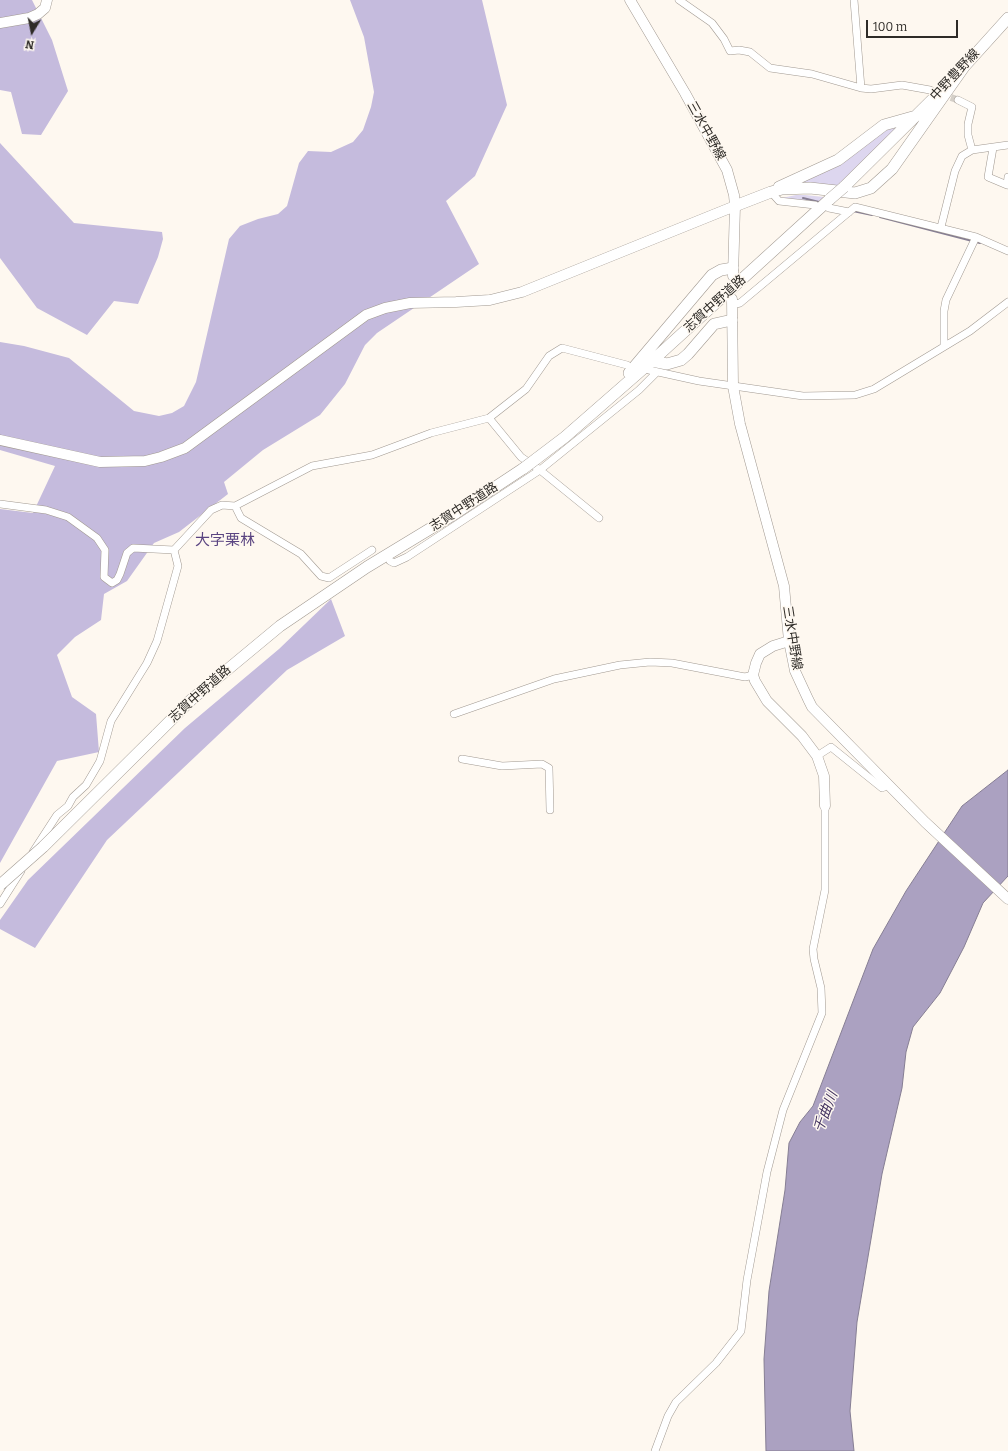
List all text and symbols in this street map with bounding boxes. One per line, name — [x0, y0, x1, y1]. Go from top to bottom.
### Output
north arrow — [12, 12, 52, 52]
scale bar — [868, 12, 960, 38]
text: 100 m — [873, 20, 907, 34]
text: N — [25, 37, 35, 51]
street label: 中野豊野線 — [927, 46, 983, 104]
street label: 三水中野線 — [683, 99, 729, 163]
street label: 志賀中野道路 — [681, 272, 749, 336]
street label: 志賀中野道路 — [427, 479, 501, 535]
district label: 大字栗林 — [195, 532, 255, 550]
street label: 三水中野線 — [779, 605, 805, 671]
street label: 志賀中野道路 — [166, 662, 234, 726]
water label: 千曲川 — [811, 1089, 841, 1135]

